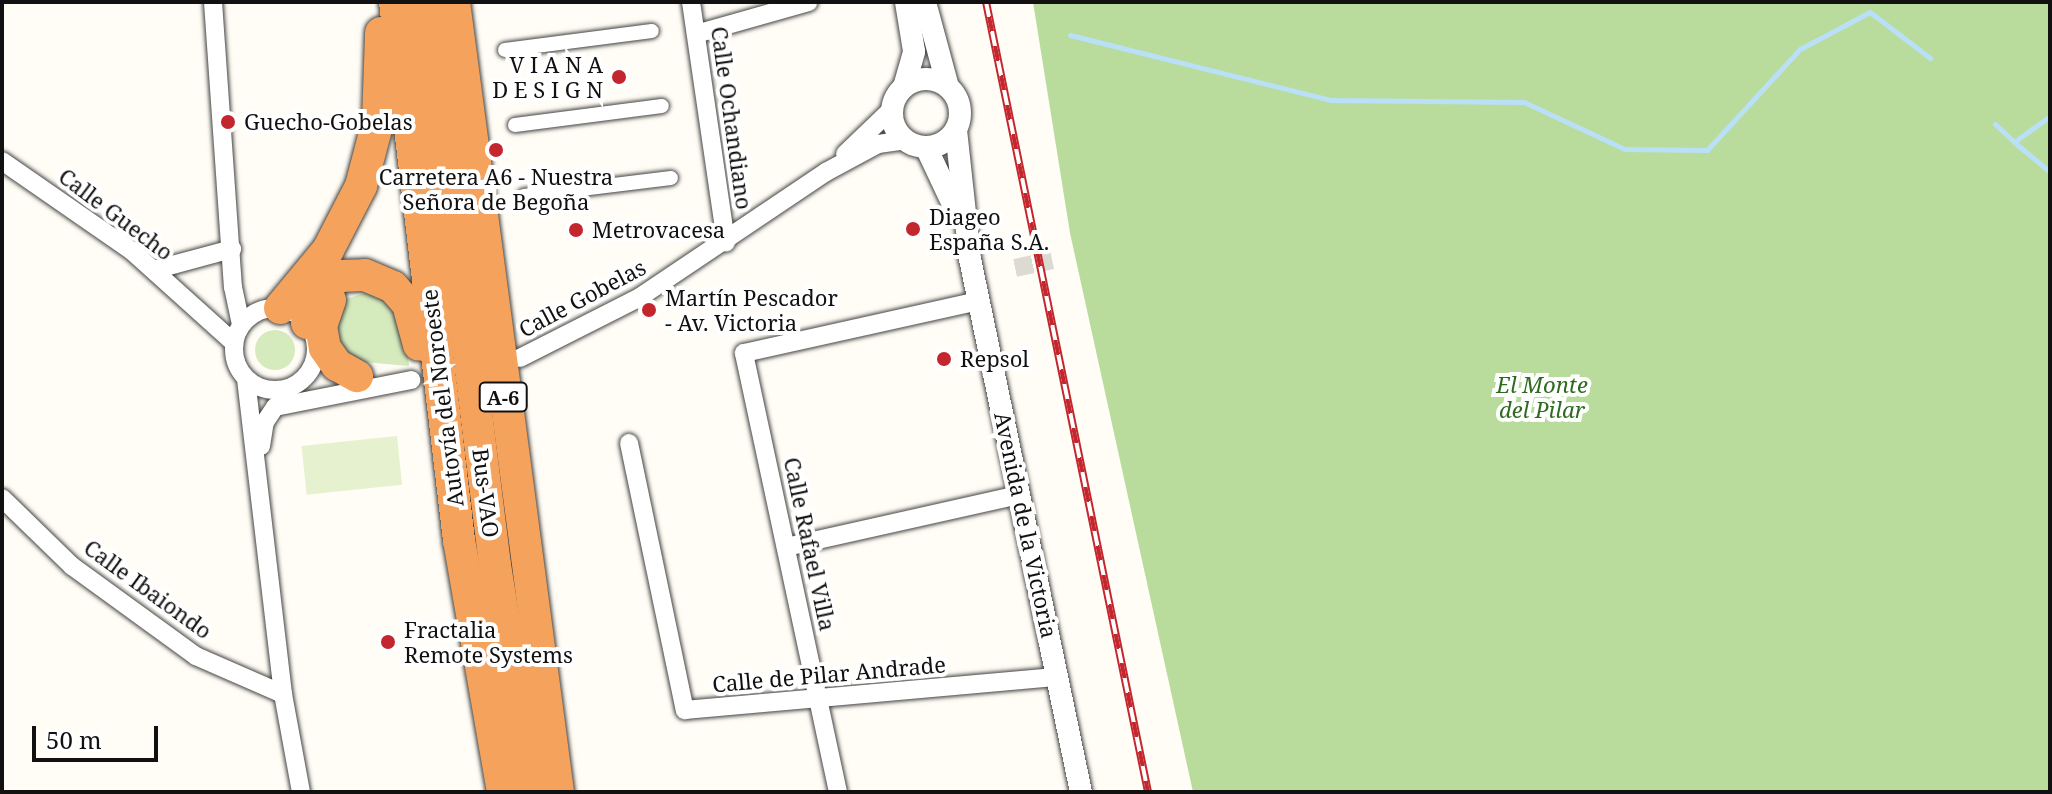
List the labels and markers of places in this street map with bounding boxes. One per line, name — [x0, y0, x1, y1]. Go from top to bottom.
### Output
place label: V I A N A D E S I G N — [492, 51, 603, 102]
marker: V I A N A D E S I G N — [610, 68, 628, 86]
place label: Guecho-Gobelas — [244, 109, 413, 135]
marker: Guecho-Gobelas — [219, 113, 237, 131]
marker: Carretera A6 - Nuestra Señora de Begoña — [487, 141, 505, 159]
place label: Carretera A6 - Nuestra Señora de Begoña — [379, 163, 613, 214]
place label: Diageo España S.A. — [929, 203, 1049, 254]
place label: Metrovacesa — [592, 217, 725, 243]
marker: Diageo España S.A. — [904, 220, 922, 238]
marker: Metrovacesa — [567, 221, 585, 239]
place label: Martín Pescador - Av. Victoria — [665, 284, 838, 336]
marker: Martín Pescador - Av. Victoria — [640, 301, 658, 319]
place label: Repsol — [960, 346, 1029, 372]
marker: Repsol — [935, 350, 953, 368]
place label: Fractalia Remote Systems — [404, 616, 573, 668]
marker: Fractalia Remote Systems — [379, 633, 397, 651]

